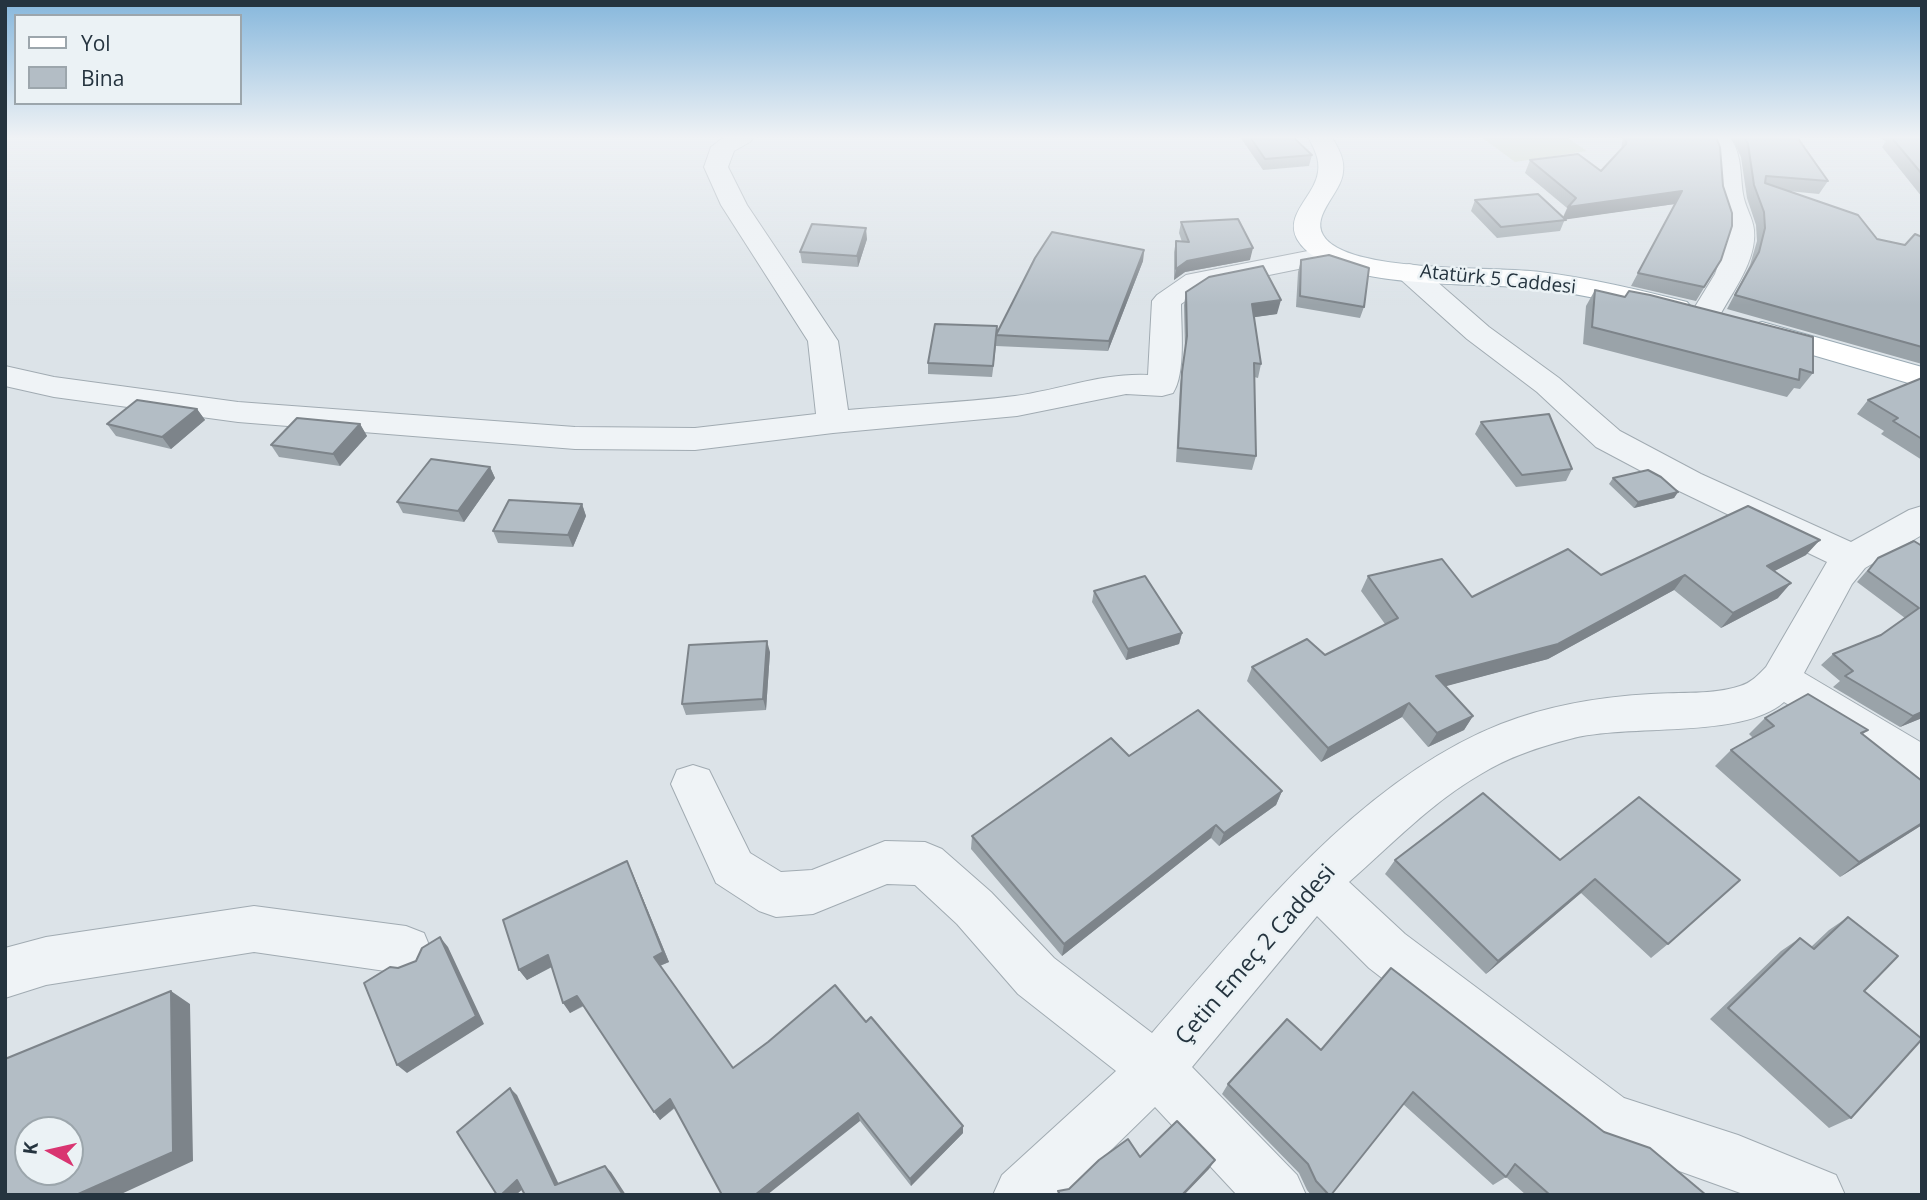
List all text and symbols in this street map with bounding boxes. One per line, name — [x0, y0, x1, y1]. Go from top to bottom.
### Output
legend — [14, 14, 242, 105]
text: Yol — [81, 29, 111, 57]
text: Bina — [81, 64, 124, 92]
street label: Atatürk 5 Caddesi — [1419, 260, 1577, 300]
street label: Çetin Emeç 2 Caddesi — [1170, 859, 1342, 1051]
north arrow — [14, 1116, 84, 1186]
text: K — [16, 1140, 44, 1156]

